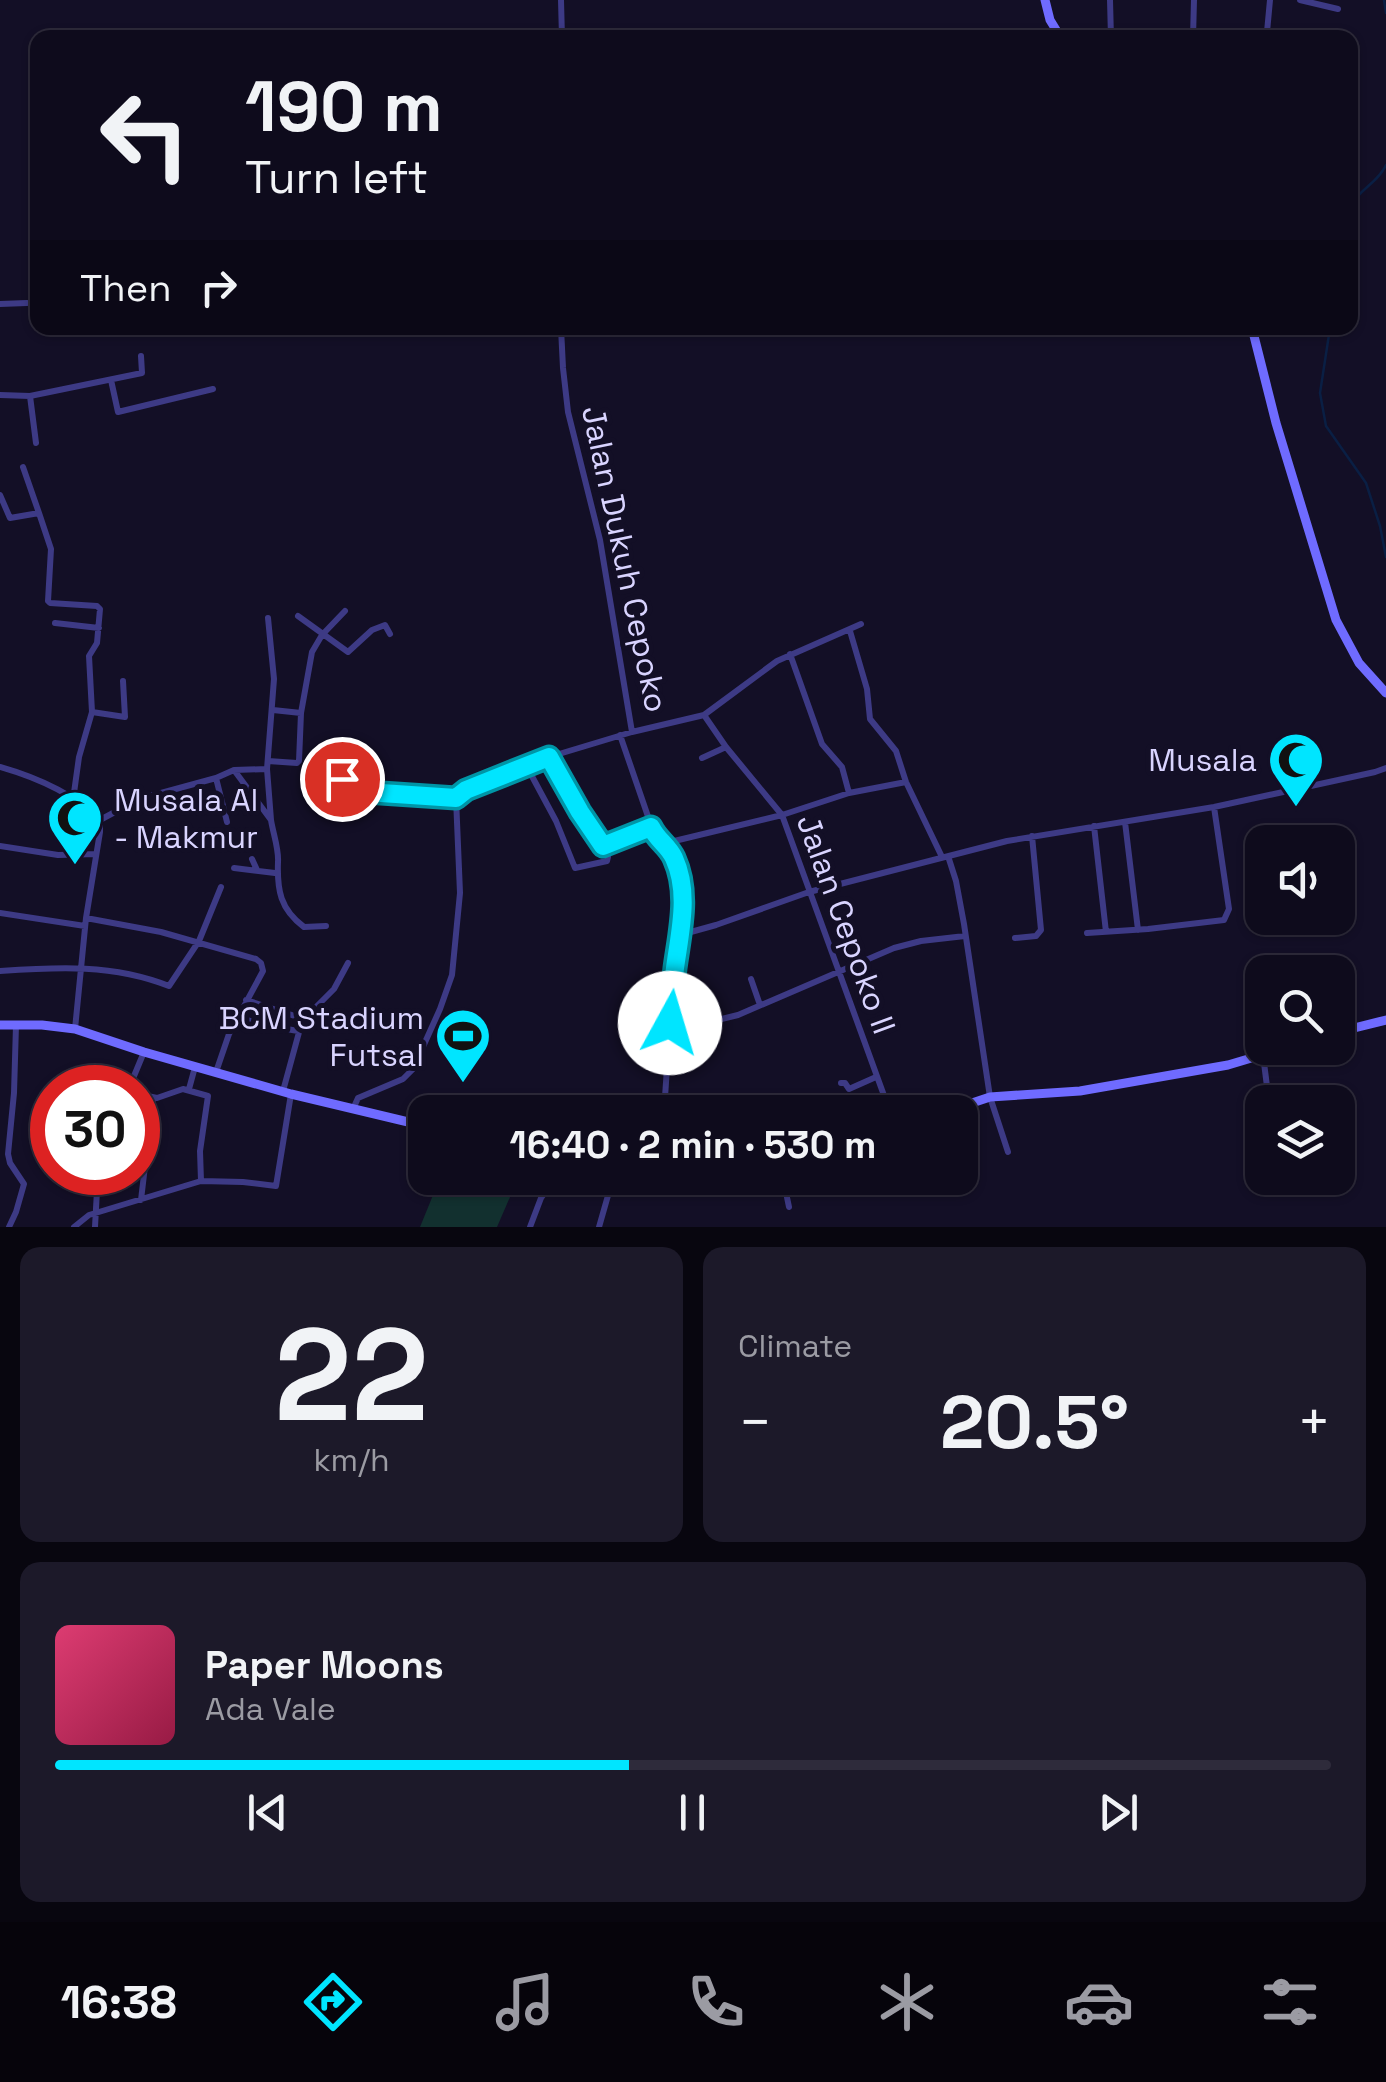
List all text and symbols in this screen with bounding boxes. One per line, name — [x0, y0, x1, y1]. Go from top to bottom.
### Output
text: 190 m — [245, 62, 443, 151]
icon: left — [80, 70, 210, 200]
text: Turn left — [245, 149, 428, 206]
icon: right — [191, 260, 246, 315]
text: Then — [80, 264, 171, 312]
street label: Jalan Dukuh Cepoko — [573, 402, 677, 716]
mosque icon: Musala — [1266, 730, 1326, 809]
pin — [300, 737, 385, 822]
place label: Musala — [1148, 740, 1257, 780]
icon: arrive — [315, 752, 370, 807]
place label: Musala Al - Makmur — [114, 780, 258, 857]
mosque icon: Musala Al - Makmur — [45, 788, 105, 867]
street label: Jalan Cepoko II — [788, 809, 904, 1039]
map controls — [1245, 825, 1355, 1195]
button: sound — [1245, 825, 1355, 935]
button: search — [1245, 955, 1355, 1065]
position arrow — [618, 971, 722, 1075]
place label: BCM Stadium Futsal — [219, 998, 424, 1075]
sports icon: BCM Stadium Futsal — [433, 1006, 493, 1085]
speed limit sign: 30 — [30, 1065, 160, 1195]
button: layers — [1245, 1085, 1355, 1195]
text: 16:40 · 2 min · 530 m — [510, 1121, 876, 1169]
text: 22 — [274, 1292, 429, 1458]
text: Climate — [738, 1326, 852, 1366]
text: 20.5° — [940, 1374, 1129, 1470]
text: − — [738, 1387, 772, 1457]
text: + — [1297, 1387, 1331, 1457]
text: km/h — [313, 1440, 390, 1480]
text: Paper Moons — [205, 1641, 444, 1689]
text: Ada Vale — [205, 1689, 336, 1729]
icon: previous — [240, 1785, 295, 1840]
icon: pause — [665, 1785, 720, 1840]
icon: next — [1091, 1785, 1146, 1840]
icon: directions — [298, 1967, 368, 2037]
icon: music — [490, 1967, 560, 2037]
icon: phone — [681, 1967, 751, 2037]
icon: climate — [872, 1967, 942, 2037]
icon: car — [1064, 1967, 1134, 2037]
icon: filters — [1255, 1967, 1325, 2037]
text: 16:38 — [61, 1974, 177, 2031]

